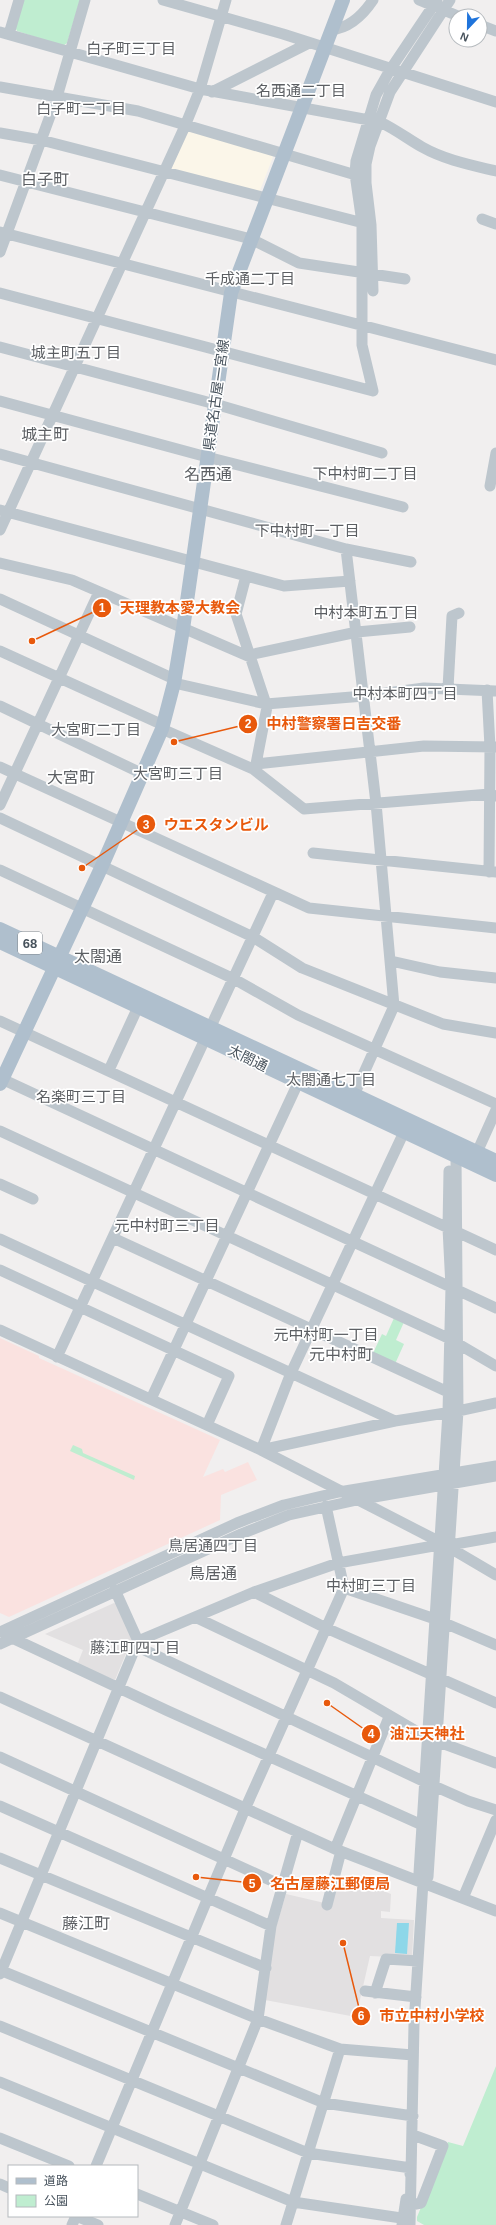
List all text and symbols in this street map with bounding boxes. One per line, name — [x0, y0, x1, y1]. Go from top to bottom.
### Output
north arrow — [448, 8, 488, 48]
text: N — [458, 30, 470, 44]
district label: 白子町三丁目 — [86, 40, 176, 57]
district label: 名西通二丁目 — [256, 82, 346, 99]
district label: 白子町二丁目 — [36, 100, 126, 117]
district label: 白子町 — [21, 171, 69, 188]
district label: 千成通二丁目 — [205, 270, 295, 287]
street label: 県道名古屋一宮線 — [200, 338, 232, 452]
district label: 城主町五丁目 — [31, 344, 121, 361]
district label: 城主町 — [21, 426, 69, 443]
district label: 下中村町二丁目 — [312, 465, 418, 482]
district label: 名西通 — [184, 466, 232, 483]
district label: 下中村町一丁目 — [254, 522, 360, 539]
callout: 天理教本愛大教会 — [92, 594, 248, 621]
text: 天理教本愛大教会 — [120, 599, 240, 616]
text: 1 — [99, 601, 106, 615]
district label: 中村本町五丁目 — [313, 604, 419, 621]
district label: 中村本町四丁目 — [352, 685, 458, 702]
callout: 中村警察署日吉交番 — [238, 711, 409, 738]
text: 中村警察署日吉交番 — [266, 715, 402, 732]
text: 2 — [245, 717, 252, 731]
district label: 大宮町二丁目 — [51, 721, 141, 738]
district label: 大宮町三丁目 — [133, 765, 223, 782]
district label: 大宮町 — [47, 769, 95, 786]
callout: ウエスタンビル — [136, 811, 277, 838]
text: ウエスタンビル — [163, 816, 269, 833]
text: 3 — [143, 818, 150, 832]
road number: 68 — [18, 932, 42, 954]
district label: 太閤通 — [74, 948, 122, 965]
street label: 太閤通 — [226, 1042, 270, 1074]
district label: 太閤通七丁目 — [286, 1071, 376, 1088]
district label: 名楽町三丁目 — [36, 1088, 126, 1105]
district label: 元中村町三丁目 — [114, 1217, 220, 1234]
district label: 元中村町一丁目 — [273, 1326, 379, 1343]
district label: 元中村町 — [309, 1346, 373, 1363]
district label: 鳥居通四丁目 — [168, 1537, 258, 1554]
district label: 鳥居通 — [189, 1565, 237, 1582]
district label: 中村町三丁目 — [326, 1577, 416, 1594]
district label: 藤江町四丁目 — [90, 1639, 180, 1656]
callout: 油江天神社 — [361, 1721, 472, 1748]
text: 油江天神社 — [389, 1725, 465, 1742]
text: 4 — [368, 1727, 375, 1741]
callout: 名古屋藤江郵便局 — [242, 1870, 398, 1897]
text: 名古屋藤江郵便局 — [270, 1875, 390, 1892]
text: 5 — [249, 1877, 256, 1891]
district label: 藤江町 — [62, 1915, 110, 1932]
callout: 市立中村小学校 — [351, 2002, 492, 2029]
text: 市立中村小学校 — [379, 2007, 485, 2024]
text: 6 — [358, 2009, 365, 2023]
legend — [8, 2165, 138, 2217]
text: 道路 — [44, 2174, 68, 2188]
text: 公園 — [44, 2194, 68, 2208]

